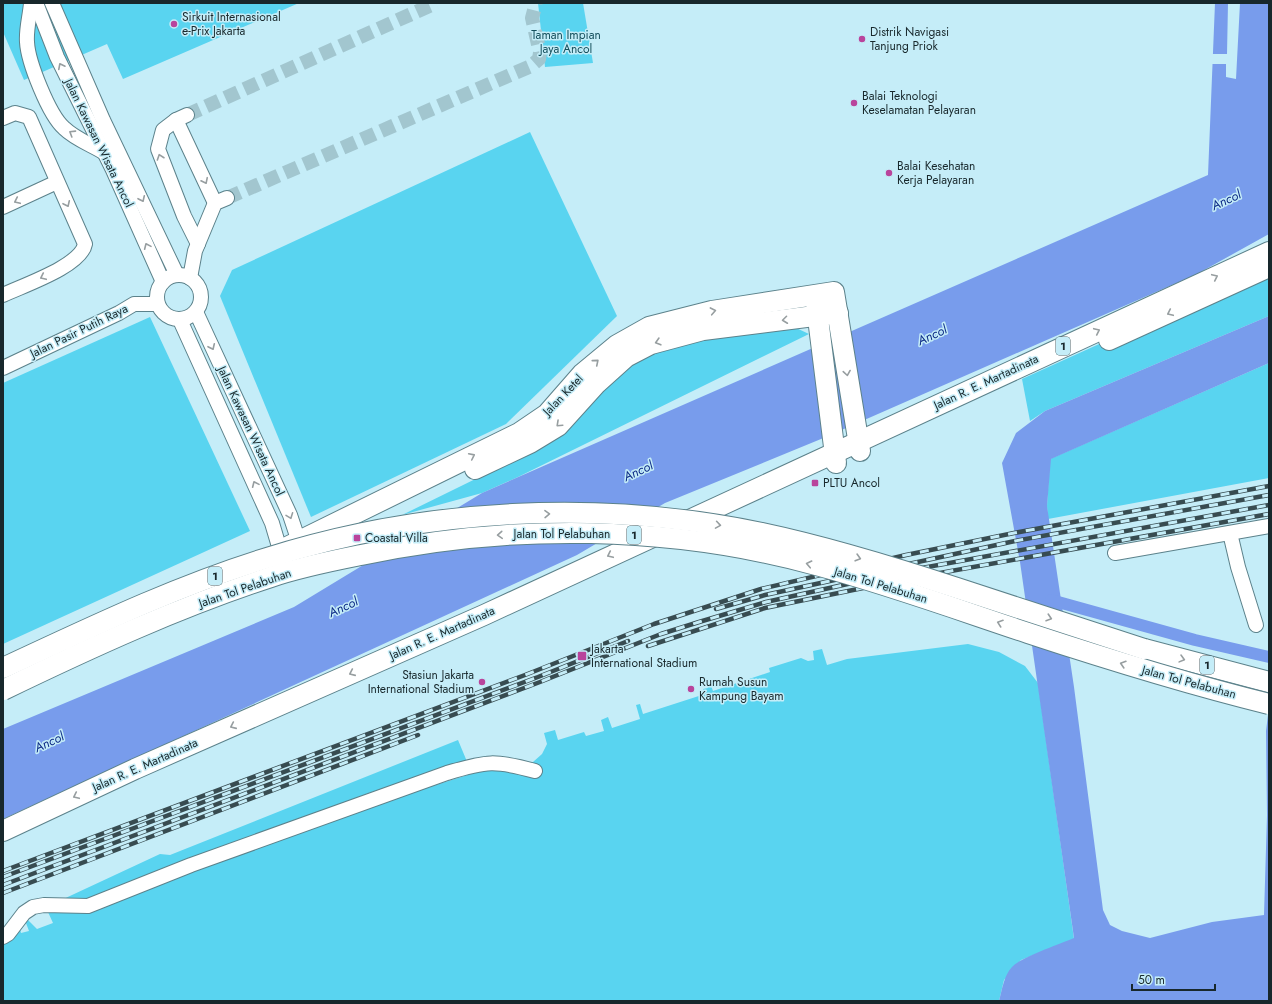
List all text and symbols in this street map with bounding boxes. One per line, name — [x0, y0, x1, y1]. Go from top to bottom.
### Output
place label: Sirkuit Internasional e-Prix Jakarta — [182, 8, 281, 40]
marker: Sirkuit Internasional e-Prix Jakarta — [169, 19, 179, 29]
place label: Distrik Navigasi Tanjung Priok — [870, 23, 949, 55]
park label: Taman Impian Jaya Ancol — [531, 26, 601, 58]
marker: Distrik Navigasi Tanjung Priok — [857, 34, 867, 44]
one-way arrow — [58, 62, 66, 70]
street label: Jalan Kawasan Wisata Ancol — [59, 74, 138, 210]
place label: Balai Teknologi Keselamatan Pelayaran — [862, 87, 976, 119]
marker: Balai Teknologi Keselamatan Pelayaran — [849, 98, 859, 108]
one-way arrow — [69, 131, 76, 138]
one-way arrow — [157, 154, 165, 161]
place label: Balai Kesehatan Kerja Pelayaran — [897, 157, 975, 189]
marker: Balai Kesehatan Kerja Pelayaran — [884, 168, 894, 178]
one-way arrow — [200, 176, 208, 184]
water label: Ancol — [1207, 184, 1245, 216]
one-way arrow — [137, 195, 145, 203]
one-way arrow — [14, 196, 22, 204]
one-way arrow — [62, 199, 70, 207]
one-way arrow — [144, 243, 152, 251]
one-way arrow — [40, 272, 47, 280]
one-way arrow — [1210, 274, 1218, 282]
street label: Jalan Pasir Putih Raya — [25, 299, 131, 363]
one-way arrow — [710, 307, 716, 315]
one-way arrow — [1167, 308, 1175, 316]
one-way arrow — [782, 315, 788, 324]
water label: Ancol — [913, 319, 951, 351]
one-way arrow — [1092, 328, 1100, 336]
road number: 1 — [1056, 337, 1070, 355]
one-way arrow — [654, 338, 661, 346]
one-way arrow — [207, 343, 215, 351]
street label: Jalan R. E. Martadinata — [929, 350, 1042, 415]
one-way arrow — [592, 360, 599, 367]
street label: Jalan Kawasan Wisata Ancol — [212, 361, 289, 499]
street label: Jalan Ketel — [537, 370, 587, 421]
one-way arrow — [842, 370, 851, 377]
one-way arrow — [556, 420, 564, 427]
one-way arrow — [467, 453, 475, 461]
water label: Ancol — [619, 455, 657, 487]
place label: PLTU Ancol — [823, 474, 880, 492]
marker: PLTU Ancol — [810, 478, 820, 488]
one-way arrow — [252, 481, 260, 489]
one-way arrow — [544, 510, 550, 518]
one-way arrow — [286, 513, 294, 520]
one-way arrow — [715, 521, 721, 529]
street label: Jalan Tol Pelabuhan — [512, 525, 610, 543]
road number: 1 — [627, 526, 641, 544]
place label: Coastal Villa — [365, 529, 428, 547]
one-way arrow — [497, 530, 503, 539]
marker: Coastal Villa — [352, 533, 362, 543]
one-way arrow — [607, 550, 614, 558]
one-way arrow — [855, 553, 862, 562]
one-way arrow — [806, 560, 812, 568]
street label: Jalan Tol Pelabuhan — [830, 562, 930, 608]
street label: Jalan Tol Pelabuhan — [194, 564, 294, 613]
road number: 1 — [208, 567, 222, 585]
water label: Ancol — [324, 591, 362, 623]
street label: Jalan R. E. Martadinata — [385, 602, 498, 665]
one-way arrow — [1045, 613, 1052, 622]
one-way arrow — [997, 620, 1004, 628]
place label: Jakarta International Stadium — [589, 640, 697, 672]
marker: Jakarta International Stadium — [576, 650, 588, 662]
one-way arrow — [1178, 654, 1185, 663]
road number: 1 — [1200, 656, 1214, 674]
one-way arrow — [1120, 660, 1127, 669]
street label: Jalan Tol Pelabuhan — [1138, 660, 1238, 703]
place label: Stasiun Jakarta International Stadium — [368, 666, 474, 698]
one-way arrow — [349, 669, 356, 677]
place label: Rumah Susun Kampung Bayam — [699, 673, 784, 705]
marker: Stasiun Jakarta International Stadium — [477, 677, 487, 687]
marker: Rumah Susun Kampung Bayam — [686, 684, 696, 694]
one-way arrow — [230, 721, 238, 729]
water label: Ancol — [30, 726, 68, 758]
street label: Jalan R. E. Martadinata — [88, 734, 201, 797]
one-way arrow — [73, 791, 81, 799]
scale bar — [1132, 966, 1215, 992]
text: 50 m — [1138, 971, 1165, 989]

